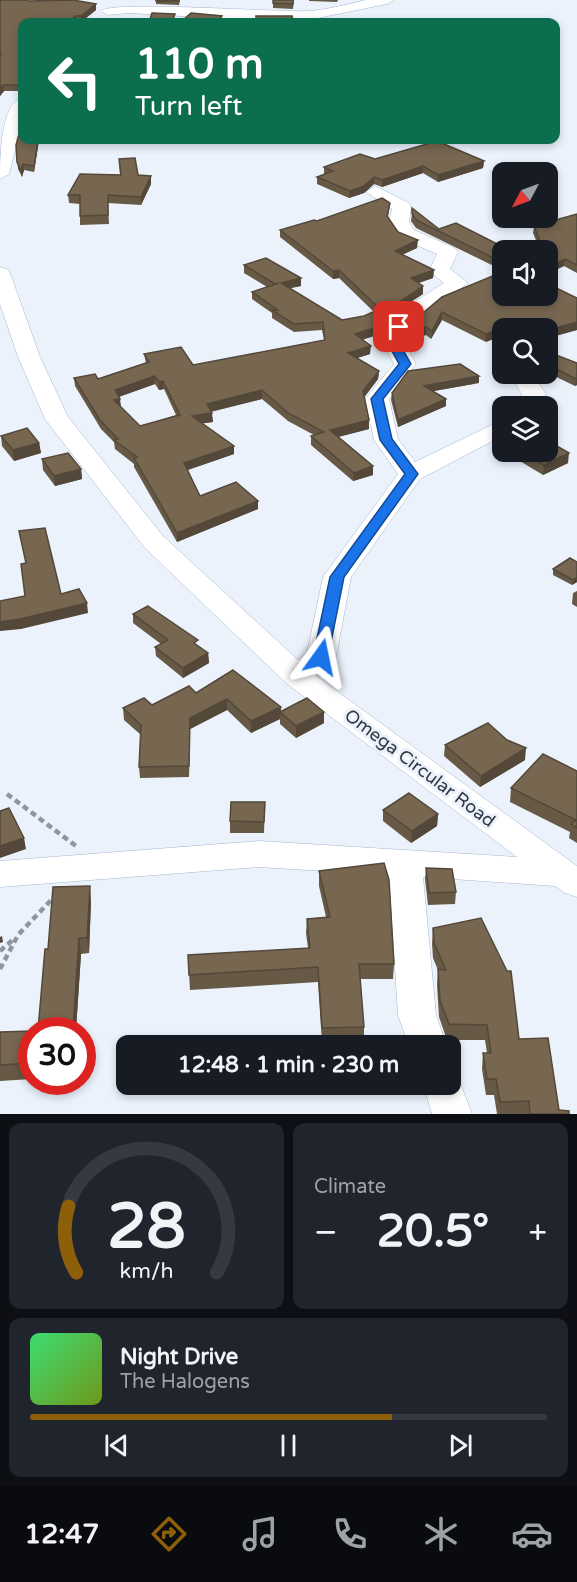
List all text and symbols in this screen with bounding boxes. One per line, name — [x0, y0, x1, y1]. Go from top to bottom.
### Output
text: 110 m — [135, 39, 264, 90]
icon: left — [36, 42, 114, 120]
text: Turn left — [135, 90, 242, 123]
north arrow — [492, 162, 558, 228]
map controls — [492, 162, 558, 462]
button: sound — [492, 240, 558, 306]
pin — [373, 301, 424, 352]
icon: arrive — [382, 310, 415, 343]
button: search — [492, 318, 558, 384]
button: layers — [492, 396, 558, 462]
position arrow — [289, 625, 353, 689]
street label: Omega Circular Road — [340, 704, 500, 832]
speed limit sign: 30 — [18, 1017, 96, 1095]
text: 12:48 · 1 min · 230 m — [178, 1052, 399, 1078]
text: Climate — [314, 1175, 386, 1199]
text: 28 — [107, 1190, 186, 1265]
text: 20.5° — [377, 1205, 489, 1259]
text: − — [314, 1213, 338, 1252]
text: + — [528, 1213, 547, 1252]
text: km/h — [120, 1258, 173, 1284]
text: Night Drive — [120, 1344, 238, 1370]
text: The Halogens — [120, 1370, 250, 1394]
icon: previous — [100, 1429, 133, 1462]
icon: pause — [272, 1429, 305, 1462]
icon: next — [444, 1429, 477, 1462]
icon: directions — [148, 1513, 190, 1555]
icon: music — [239, 1513, 281, 1555]
icon: phone — [329, 1513, 371, 1555]
icon: climate — [420, 1513, 462, 1555]
icon: car — [511, 1513, 553, 1555]
text: 12:47 — [24, 1518, 99, 1551]

